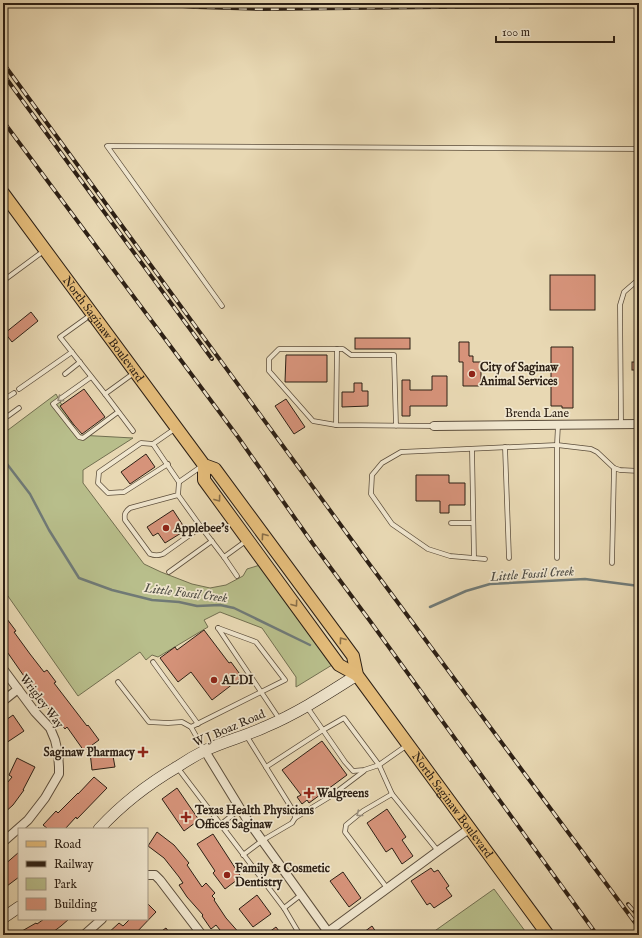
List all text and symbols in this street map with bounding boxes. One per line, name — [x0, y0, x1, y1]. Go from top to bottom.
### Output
scale bar — [496, 18, 614, 44]
text: 100 m — [502, 25, 530, 40]
street label: North Saginaw Boulevard — [59, 273, 147, 386]
place label: City of Saginaw Animal Services — [479, 360, 559, 389]
marker: City of Saginaw Animal Services — [467, 369, 477, 379]
one-way arrow — [57, 394, 64, 401]
street label: Brenda Lane — [505, 406, 570, 421]
one-way arrow — [213, 495, 221, 502]
place label: Applebee's — [173, 521, 229, 537]
marker: Applebee's — [161, 523, 171, 533]
one-way arrow — [262, 533, 269, 540]
water label: Little Fossil Creek — [489, 563, 575, 586]
water label: Little Fossil Creek — [142, 580, 229, 607]
one-way arrow — [290, 600, 297, 607]
one-way arrow — [339, 638, 346, 645]
street label: Wrigley Way — [16, 671, 67, 731]
place label: ALDI — [221, 673, 254, 688]
marker: ALDI — [209, 675, 219, 685]
street label: W J Boaz Road — [191, 706, 268, 751]
place label: Saginaw Pharmacy — [44, 745, 136, 761]
marker: Saginaw Pharmacy — [138, 747, 148, 757]
street label: North Saginaw Boulevard — [408, 749, 496, 862]
place label: Walgreens — [316, 786, 369, 802]
marker: Walgreens — [304, 788, 314, 798]
place label: Texas Health Physicians Offices Saginaw — [194, 803, 315, 833]
one-way arrow — [356, 809, 363, 816]
marker: Texas Health Physicians Offices Saginaw — [180, 811, 192, 823]
legend — [18, 828, 148, 920]
text: Road — [54, 837, 82, 852]
text: Railway — [54, 857, 93, 872]
place label: Family & Cosmetic Dentistry — [235, 861, 331, 891]
marker: Family & Cosmetic Dentistry — [222, 870, 232, 880]
text: Park — [54, 877, 77, 892]
text: Building — [54, 897, 98, 912]

